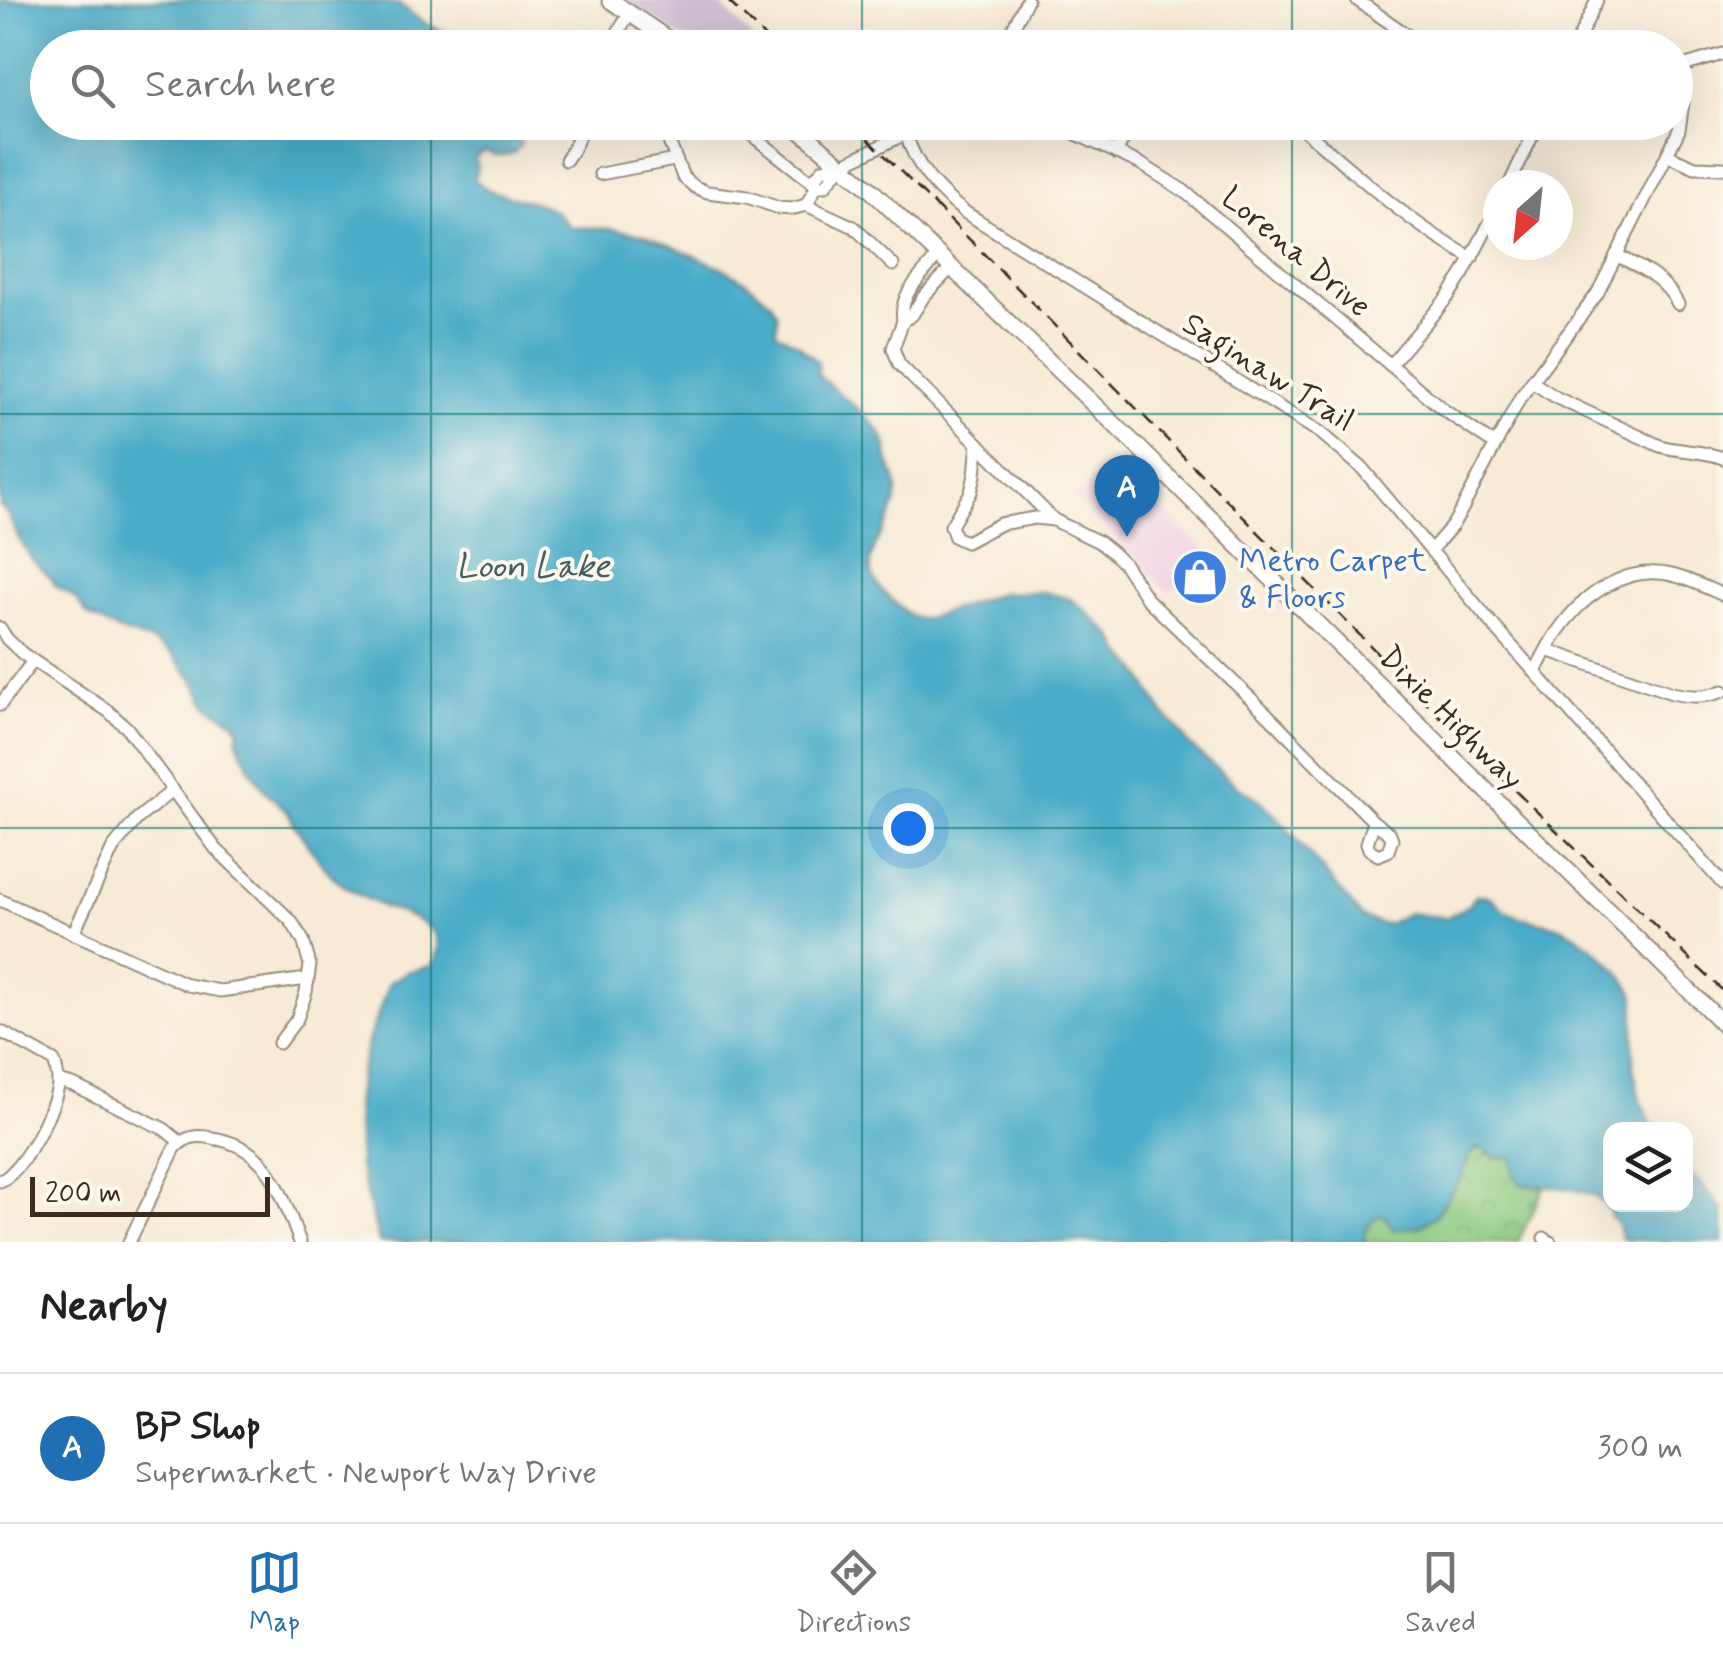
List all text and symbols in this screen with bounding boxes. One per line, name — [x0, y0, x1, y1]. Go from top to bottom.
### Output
search box — [30, 30, 1693, 140]
icon: search — [65, 58, 120, 113]
text: Search here — [145, 61, 336, 110]
north arrow — [1483, 170, 1573, 260]
street label: Lorena Drive — [1212, 177, 1379, 328]
street label: Saginaw Trail — [1173, 303, 1362, 445]
pin: A — [1094, 454, 1160, 537]
place label: Metro Carpet & Floors — [1239, 540, 1427, 619]
water label: Loon Lake — [456, 544, 611, 590]
shop icon: Metro Carpet & Floors — [1170, 547, 1230, 607]
street label: Dixie Highway — [1367, 637, 1532, 802]
your location — [883, 803, 934, 854]
map controls — [1603, 1122, 1693, 1212]
button: layers — [1603, 1122, 1693, 1212]
scale bar — [30, 1172, 270, 1216]
text: 200 m — [45, 1176, 121, 1213]
text: Nearby — [40, 1280, 168, 1335]
text: BP Shop — [135, 1403, 261, 1452]
text: A — [62, 1427, 83, 1469]
text: 300 m — [1597, 1427, 1683, 1469]
text: Supermarket · Newport Way Drive — [135, 1452, 597, 1494]
tab: Map — [247, 1545, 302, 1642]
tab: Directions — [796, 1545, 911, 1642]
tab: Saved — [1405, 1545, 1476, 1642]

